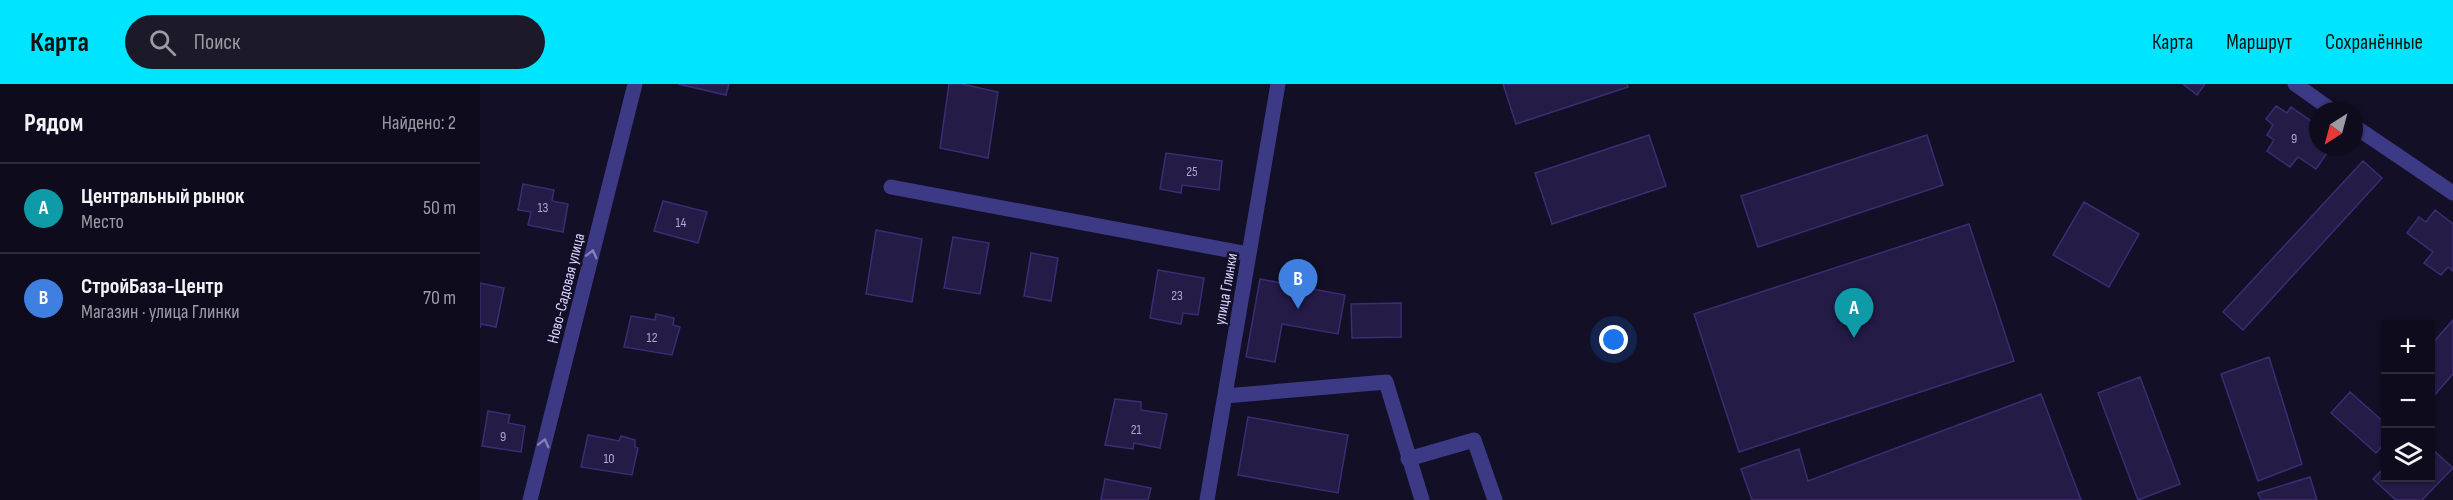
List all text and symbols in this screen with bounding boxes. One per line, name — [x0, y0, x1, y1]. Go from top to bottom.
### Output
search box — [125, 15, 545, 69]
text: Карта — [30, 26, 89, 59]
icon: search — [146, 26, 179, 59]
text: Поиск — [194, 29, 240, 56]
text: Карта — [2152, 30, 2193, 55]
text: Маршрут — [2226, 30, 2292, 55]
text: Сохранённые — [2325, 30, 2423, 55]
north arrow — [2309, 102, 2363, 156]
text: Рядом — [24, 108, 83, 139]
text: Найдено: 2 — [382, 111, 456, 135]
house number: 9 — [2291, 130, 2297, 147]
house number: 25 — [1186, 163, 1198, 180]
text: Центральный рынок — [81, 183, 244, 210]
text: A — [39, 196, 48, 220]
text: 50 m — [423, 196, 456, 220]
house number: 13 — [538, 199, 549, 216]
text: Место — [81, 210, 124, 234]
house number: 14 — [676, 214, 687, 231]
street label: Ново-Садовая улица — [544, 231, 589, 345]
one-way arrow — [585, 249, 598, 259]
street label: улица Глинки — [1211, 252, 1242, 327]
pin: B — [1278, 260, 1318, 309]
text: СтройБаза-Центр — [81, 273, 223, 300]
text: B — [39, 286, 48, 310]
text: 70 m — [423, 286, 456, 310]
house number: 23 — [1171, 287, 1183, 304]
pin: A — [1834, 288, 1874, 338]
text: Магазин · улица Глинки — [81, 300, 240, 324]
map controls — [2381, 320, 2435, 482]
button: + — [2381, 320, 2435, 374]
your location — [1599, 325, 1628, 354]
house number: 12 — [647, 329, 658, 346]
button: − — [2381, 374, 2435, 428]
house number: 21 — [1131, 421, 1141, 438]
house number: 9 — [500, 428, 506, 445]
button: layers — [2381, 428, 2435, 482]
one-way arrow — [537, 438, 550, 448]
house number: 10 — [603, 450, 615, 467]

